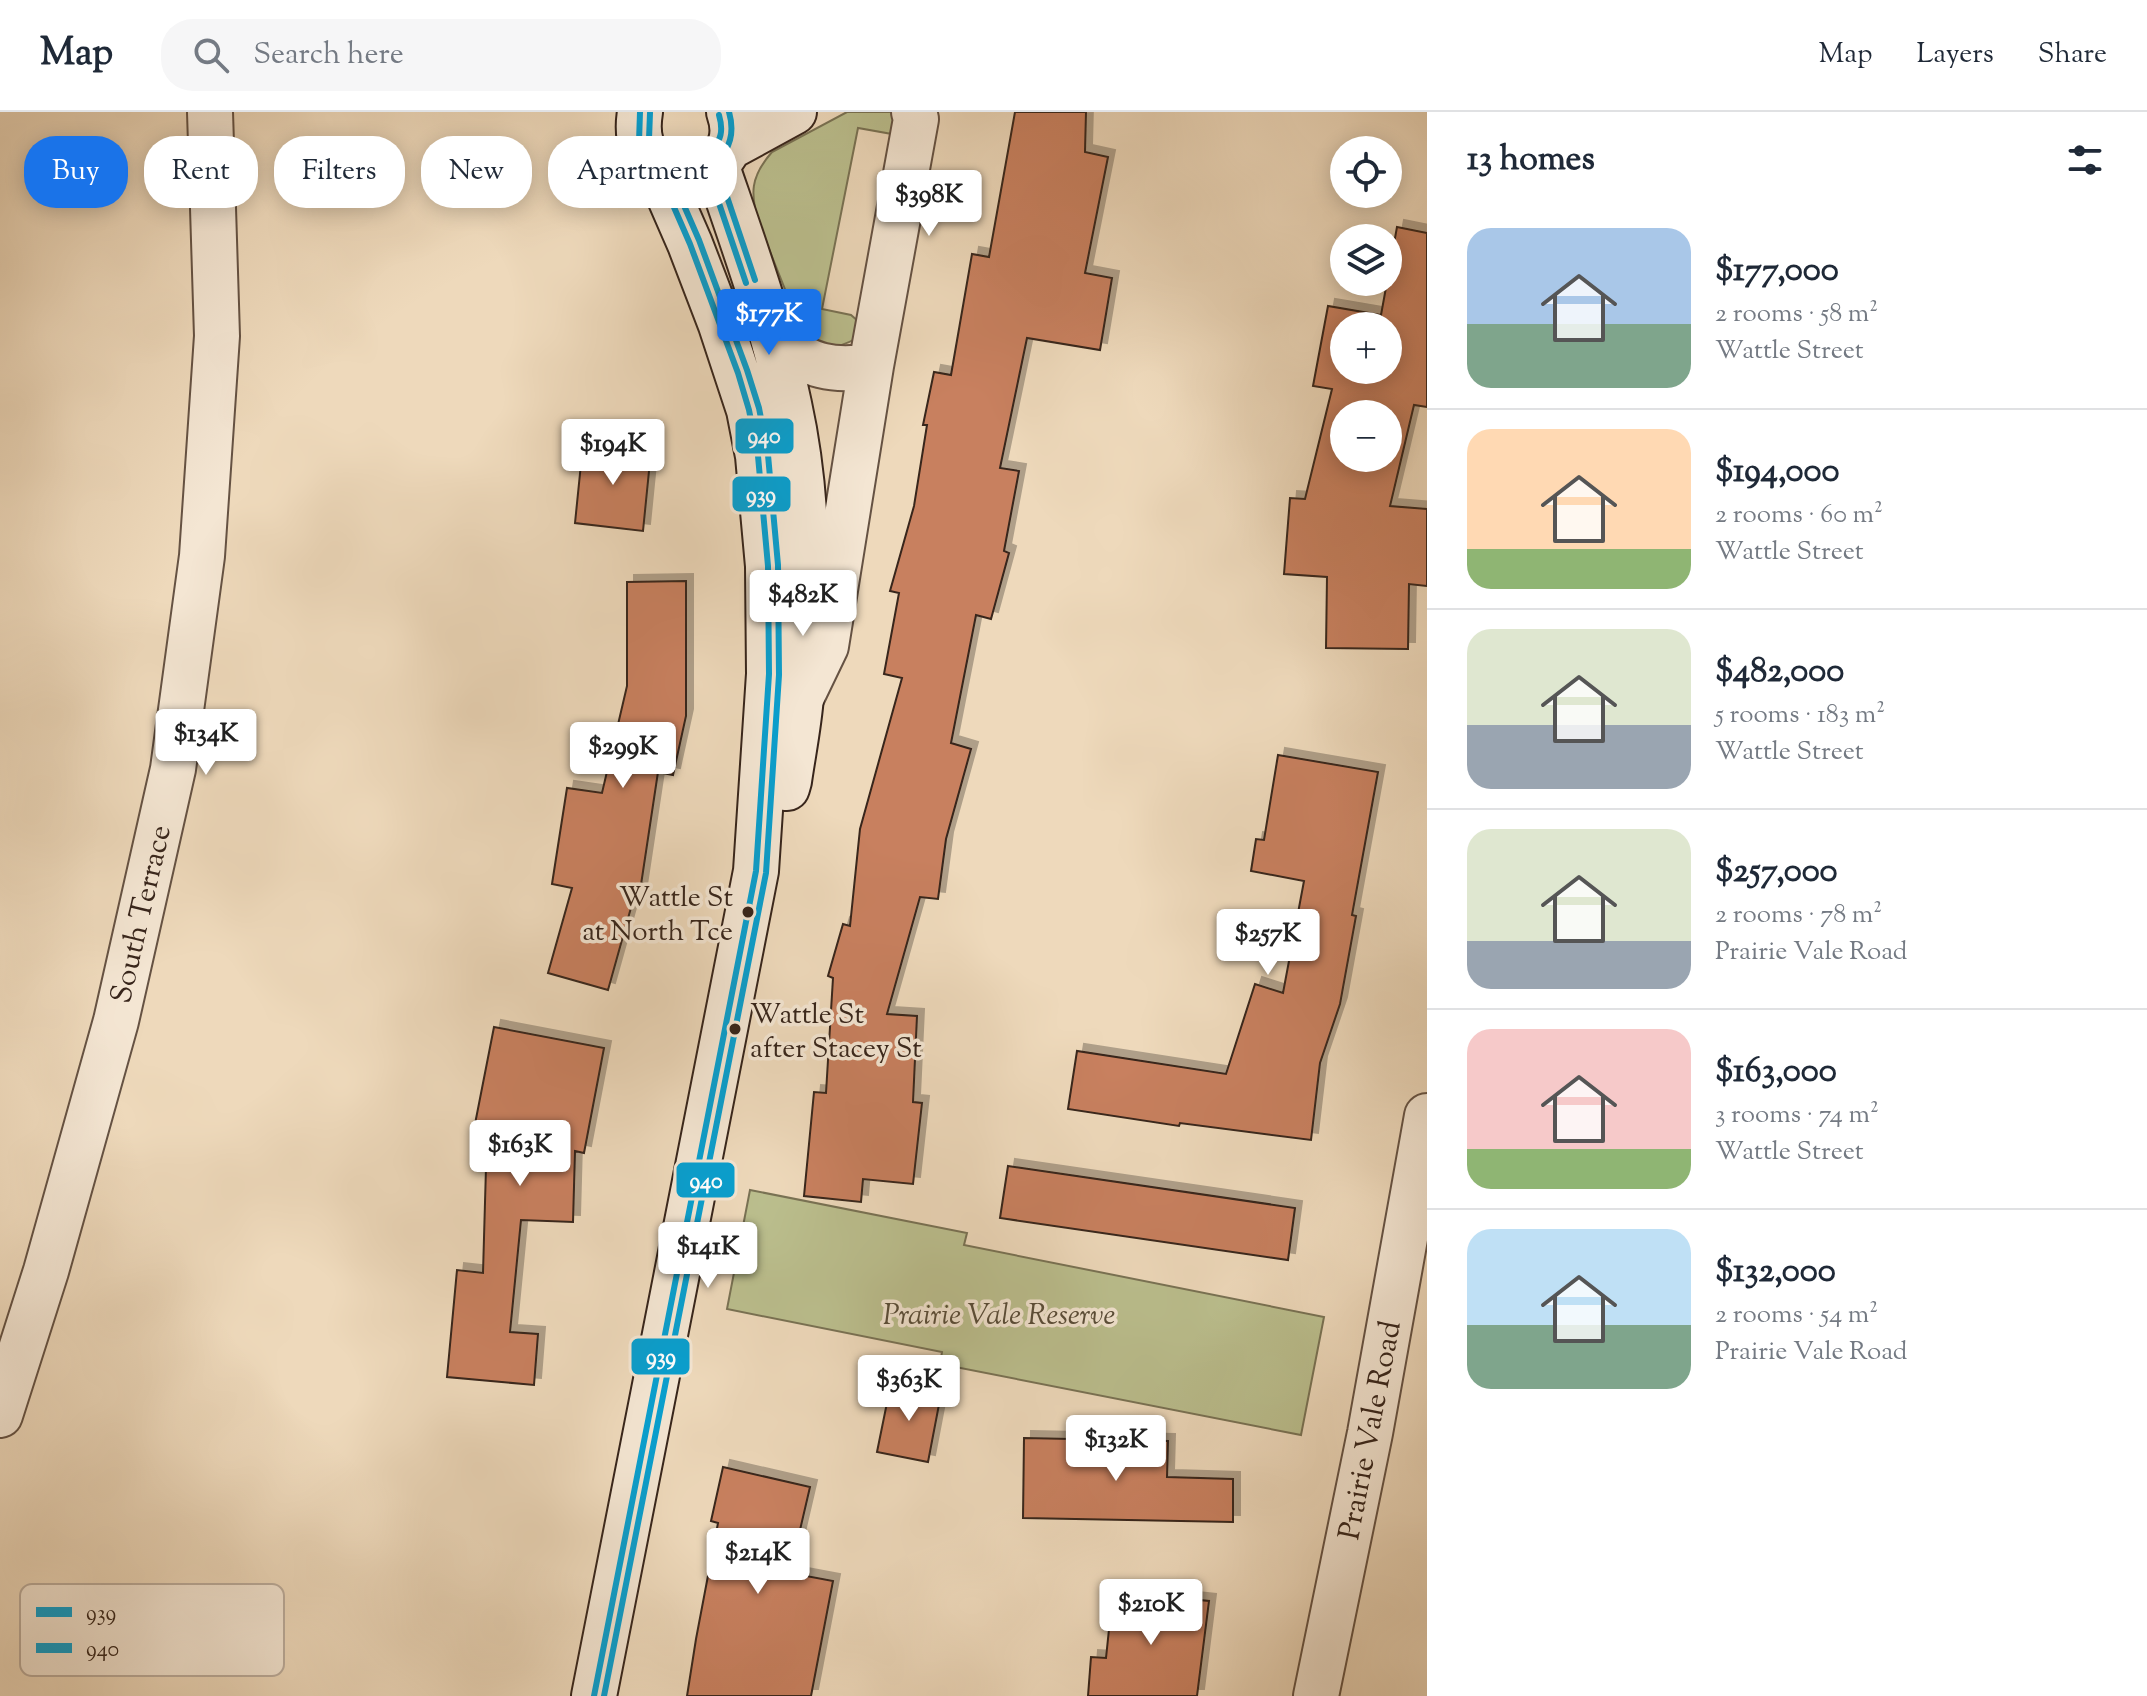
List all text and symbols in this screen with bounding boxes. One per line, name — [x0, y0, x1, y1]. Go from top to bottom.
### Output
search box — [161, 19, 721, 91]
text: Map — [40, 28, 113, 82]
icon: search — [189, 33, 233, 77]
text: Search here — [253, 34, 404, 77]
text: Map — [1819, 35, 1872, 75]
text: Layers — [1916, 35, 1994, 75]
text: Share — [2038, 35, 2107, 75]
chip: Buy — [24, 136, 128, 208]
chip: Rent — [144, 136, 258, 208]
chip: Filters — [274, 136, 405, 208]
chip: New — [421, 136, 532, 208]
chip: Apartment — [548, 136, 737, 208]
map controls — [1330, 136, 1402, 472]
button: locate — [1330, 136, 1402, 208]
text: 13 homes — [1467, 136, 1595, 185]
icon: filters — [2063, 138, 2107, 182]
pin: $398K — [873, 170, 985, 238]
text: $398K — [895, 177, 963, 214]
button: layers — [1330, 224, 1402, 296]
text: $177,000 — [1715, 247, 1839, 296]
icon: home — [1531, 260, 1627, 356]
pin: $177K — [713, 289, 825, 357]
text: $177K — [735, 296, 803, 333]
text: 2 rooms · 58 m² — [1715, 296, 1878, 333]
button: + — [1330, 312, 1402, 384]
text: Wattle Street — [1715, 333, 1864, 370]
button: − — [1330, 400, 1402, 472]
line badge: 940 — [734, 417, 795, 455]
pin: $194K — [557, 419, 669, 487]
text: 940 — [747, 422, 781, 454]
text: $194K — [579, 426, 647, 463]
text: $194,000 — [1715, 448, 1839, 497]
icon: home — [1531, 461, 1627, 557]
line badge: 939 — [731, 475, 792, 513]
text: 939 — [746, 481, 776, 513]
text: 2 rooms · 60 m² — [1715, 497, 1883, 534]
text: Wattle Street — [1715, 534, 1864, 571]
pin: $482K — [747, 570, 859, 638]
text: $482K — [768, 577, 838, 614]
text: $482,000 — [1715, 648, 1844, 697]
icon: home — [1531, 661, 1627, 757]
text: 5 rooms · 183 m² — [1715, 697, 1885, 734]
pin: $134K — [150, 709, 262, 777]
text: $134K — [173, 716, 239, 753]
pin: $299K — [567, 722, 679, 790]
text: $299K — [588, 729, 658, 766]
text: Wattle Street — [1715, 734, 1864, 771]
street label: South Terrace — [101, 821, 184, 1008]
text: $257,000 — [1715, 848, 1838, 897]
icon: home — [1531, 861, 1627, 957]
place label: Wattle St at North Tce — [582, 879, 733, 953]
text: 2 rooms · 78 m² — [1715, 897, 1882, 934]
marker: Wattle St at North Tce — [740, 904, 756, 920]
pin: $257K — [1212, 909, 1324, 977]
text: $257K — [1235, 916, 1301, 953]
text: Prairie Vale Road — [1715, 934, 1907, 971]
place label: Wattle St after Stacey St — [750, 996, 922, 1070]
marker: Wattle St after Stacey St — [727, 1021, 743, 1037]
text: $163,000 — [1715, 1048, 1837, 1097]
icon: home — [1531, 1061, 1627, 1157]
text: 3 rooms · 74 m² — [1715, 1097, 1879, 1134]
pin: $163K — [464, 1120, 576, 1188]
text: $163K — [488, 1127, 552, 1164]
text: Wattle Street — [1715, 1134, 1864, 1171]
line badge: 940 — [675, 1161, 736, 1199]
text: 940 — [689, 1167, 723, 1199]
pin: $141K — [652, 1222, 764, 1290]
text: $141K — [676, 1229, 740, 1266]
text: $132,000 — [1715, 1248, 1836, 1297]
icon: home — [1531, 1261, 1627, 1357]
park label: Prairie Vale Reserve — [883, 1295, 1115, 1338]
text: 2 rooms · 54 m² — [1715, 1297, 1878, 1334]
street label: Prairie Vale Road — [1329, 1317, 1414, 1544]
text: Prairie Vale Road — [1715, 1334, 1907, 1371]
line badge: 939 — [630, 1337, 691, 1376]
text: 939 — [646, 1343, 676, 1375]
pin: $363K — [853, 1355, 965, 1423]
text: $363K — [876, 1362, 942, 1399]
pin: $132K — [1060, 1415, 1172, 1483]
text: $132K — [1084, 1422, 1148, 1459]
pin: $214K — [702, 1528, 814, 1596]
text: $214K — [725, 1535, 791, 1572]
pin: $210K — [1095, 1579, 1207, 1647]
legend — [20, 1584, 284, 1676]
text: $210K — [1117, 1586, 1185, 1623]
text: 939 — [86, 1599, 116, 1631]
text: 940 — [86, 1635, 119, 1667]

